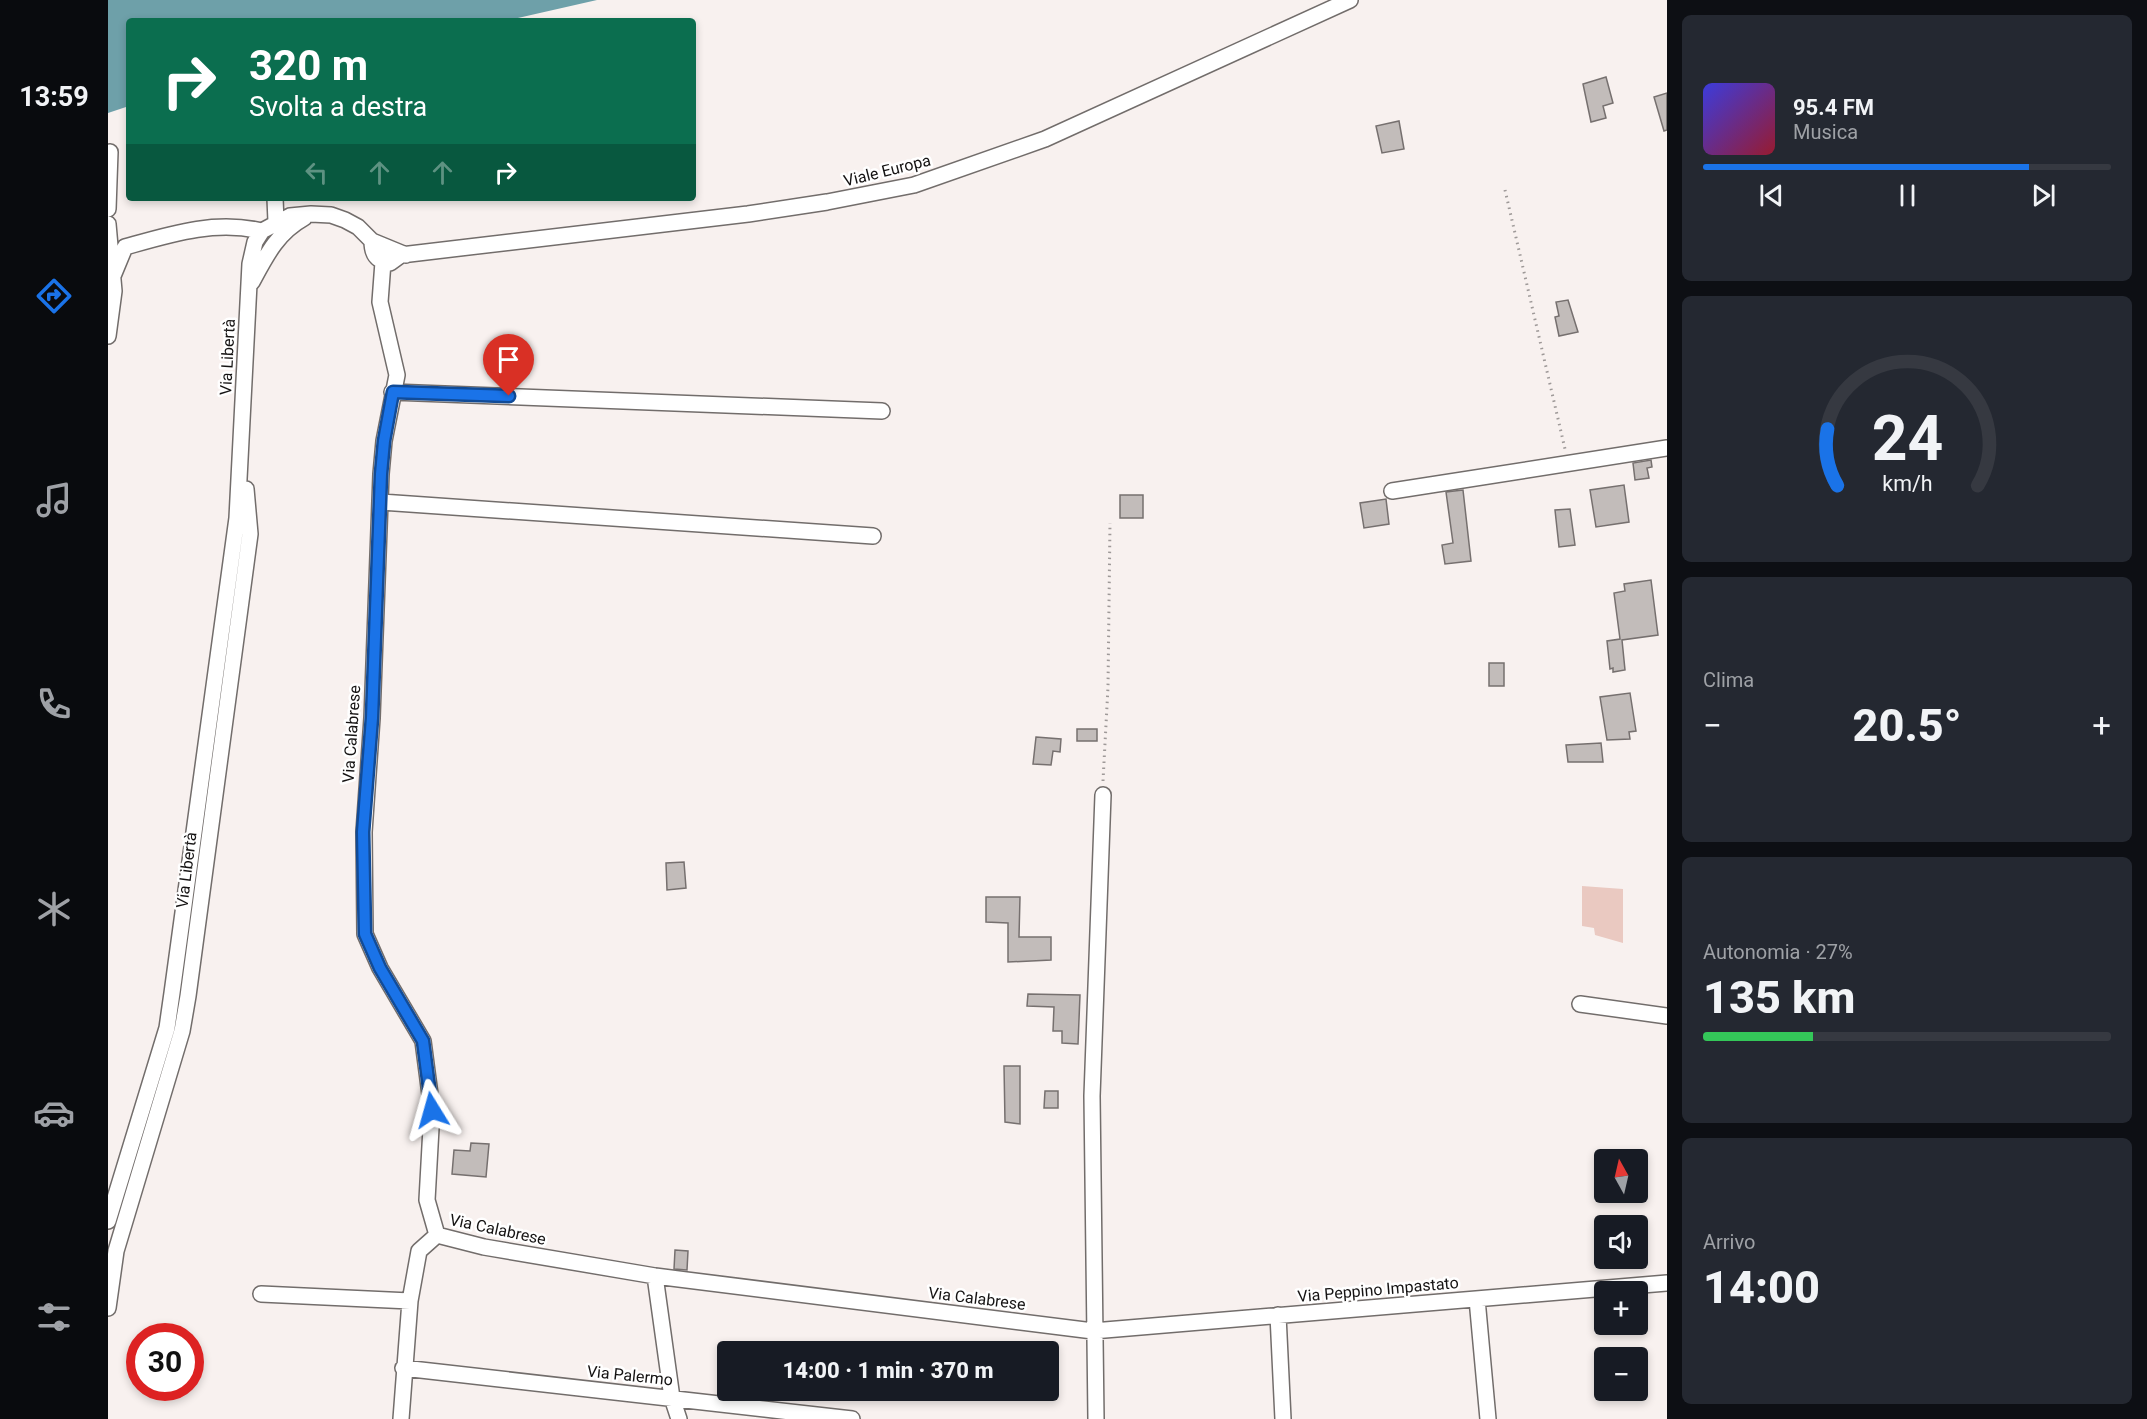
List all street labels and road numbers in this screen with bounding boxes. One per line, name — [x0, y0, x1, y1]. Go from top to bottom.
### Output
street label: Viale Europa — [842, 151, 933, 190]
street label: Via Libertà — [216, 318, 239, 396]
street label: Via Calabrese — [339, 685, 364, 784]
street label: Via Libertà — [172, 831, 201, 909]
street label: Via Calabrese — [448, 1210, 548, 1249]
street label: Via Peppino Impastato — [1297, 1273, 1459, 1306]
street label: Via Calabrese — [927, 1283, 1027, 1314]
street label: Via Palermo — [586, 1362, 674, 1389]

